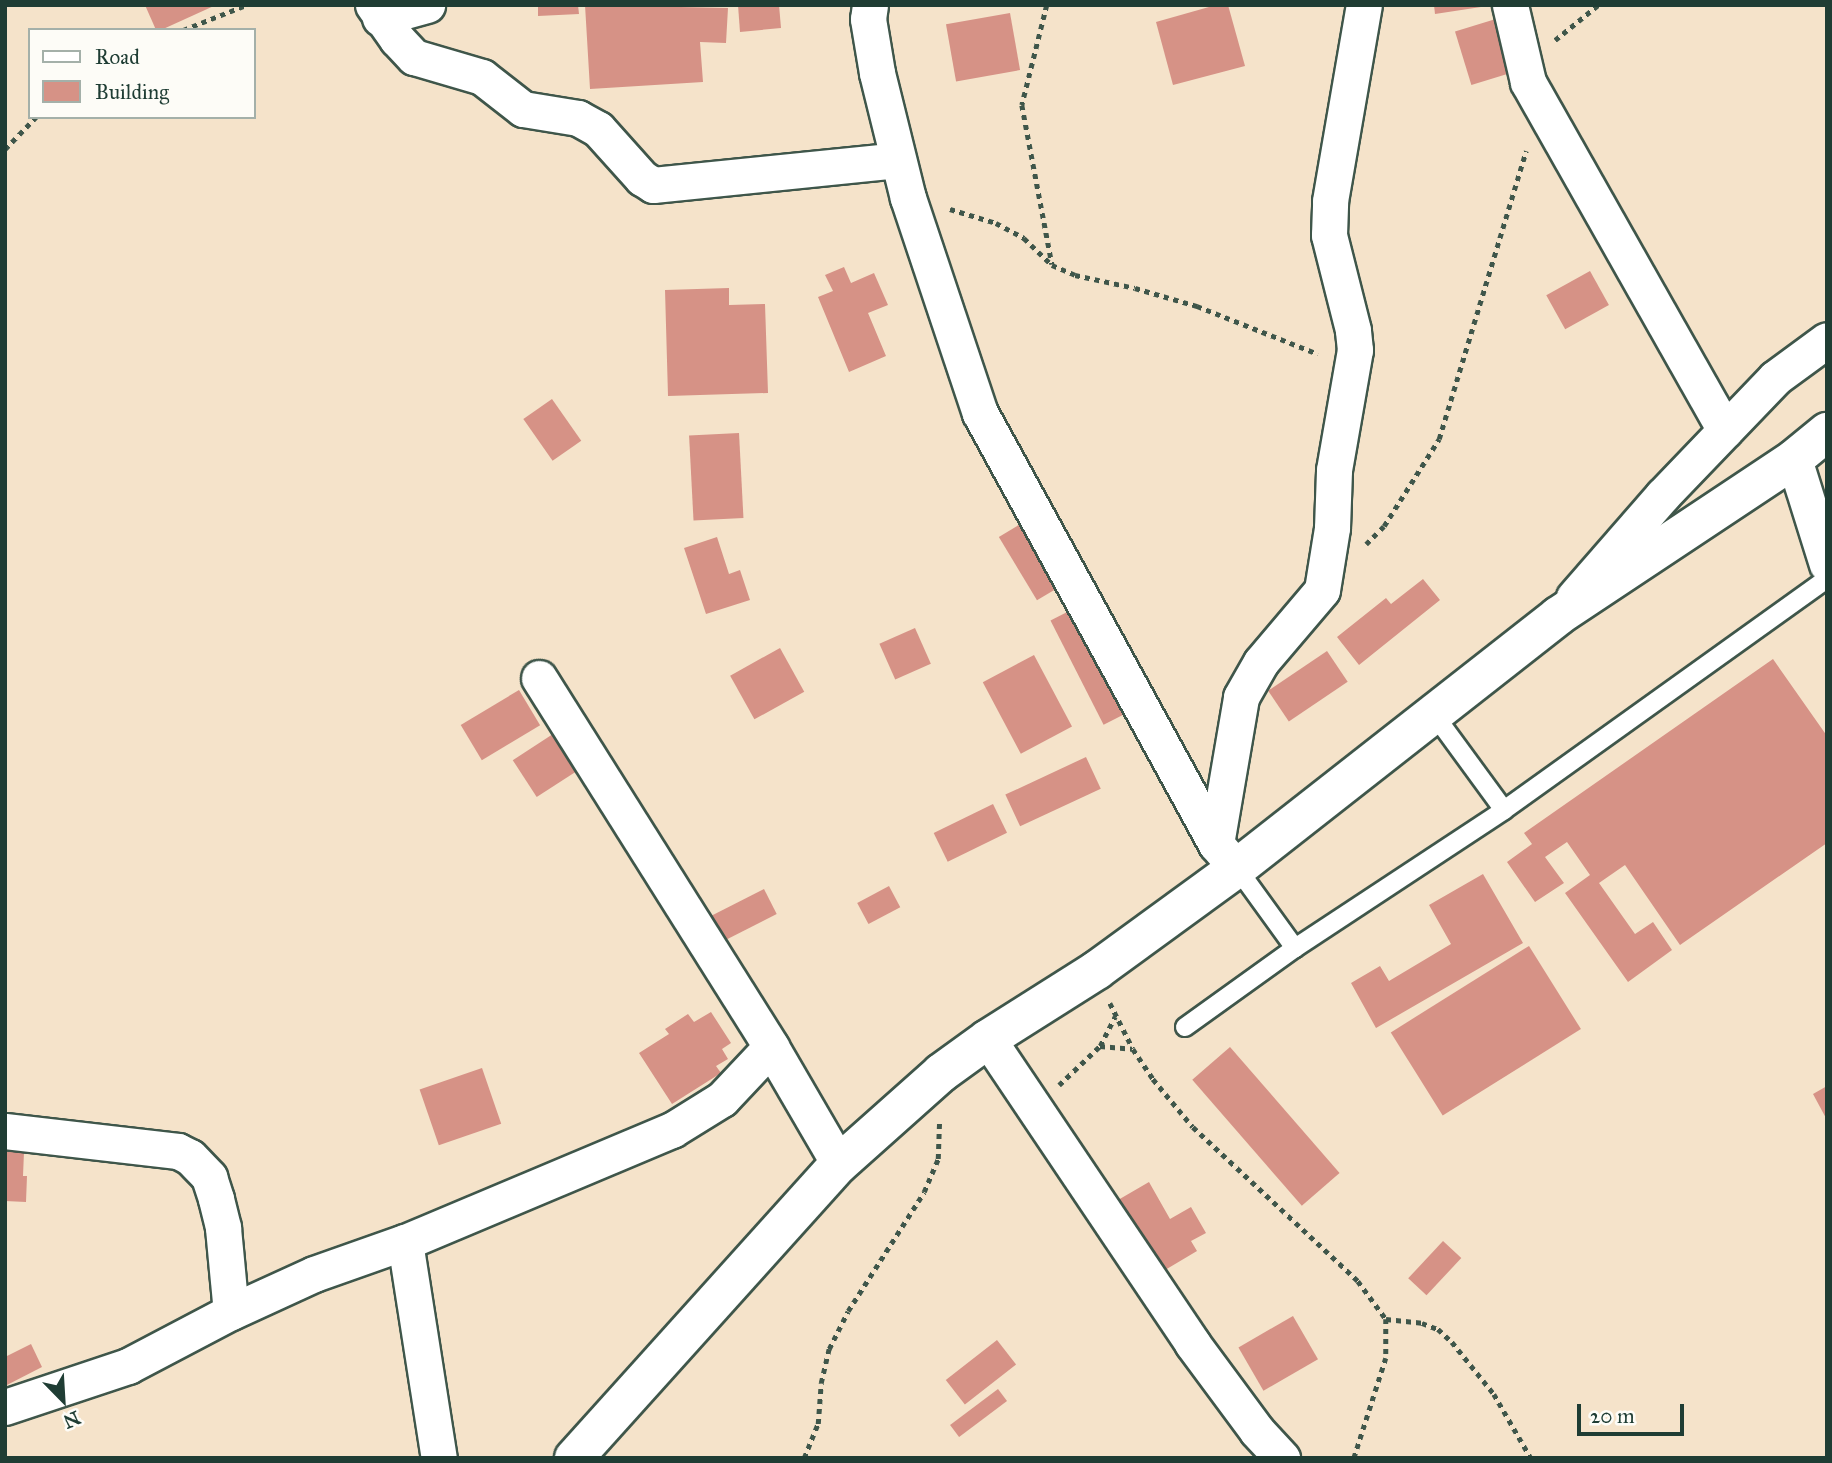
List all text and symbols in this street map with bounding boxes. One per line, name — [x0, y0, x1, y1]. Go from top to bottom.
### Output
legend — [28, 28, 256, 119]
text: Road — [95, 44, 140, 70]
text: Building — [95, 79, 169, 105]
north arrow — [28, 1365, 98, 1435]
scale bar — [1580, 1390, 1687, 1434]
text: 20 m — [1590, 1403, 1635, 1429]
text: N — [60, 1406, 84, 1433]

